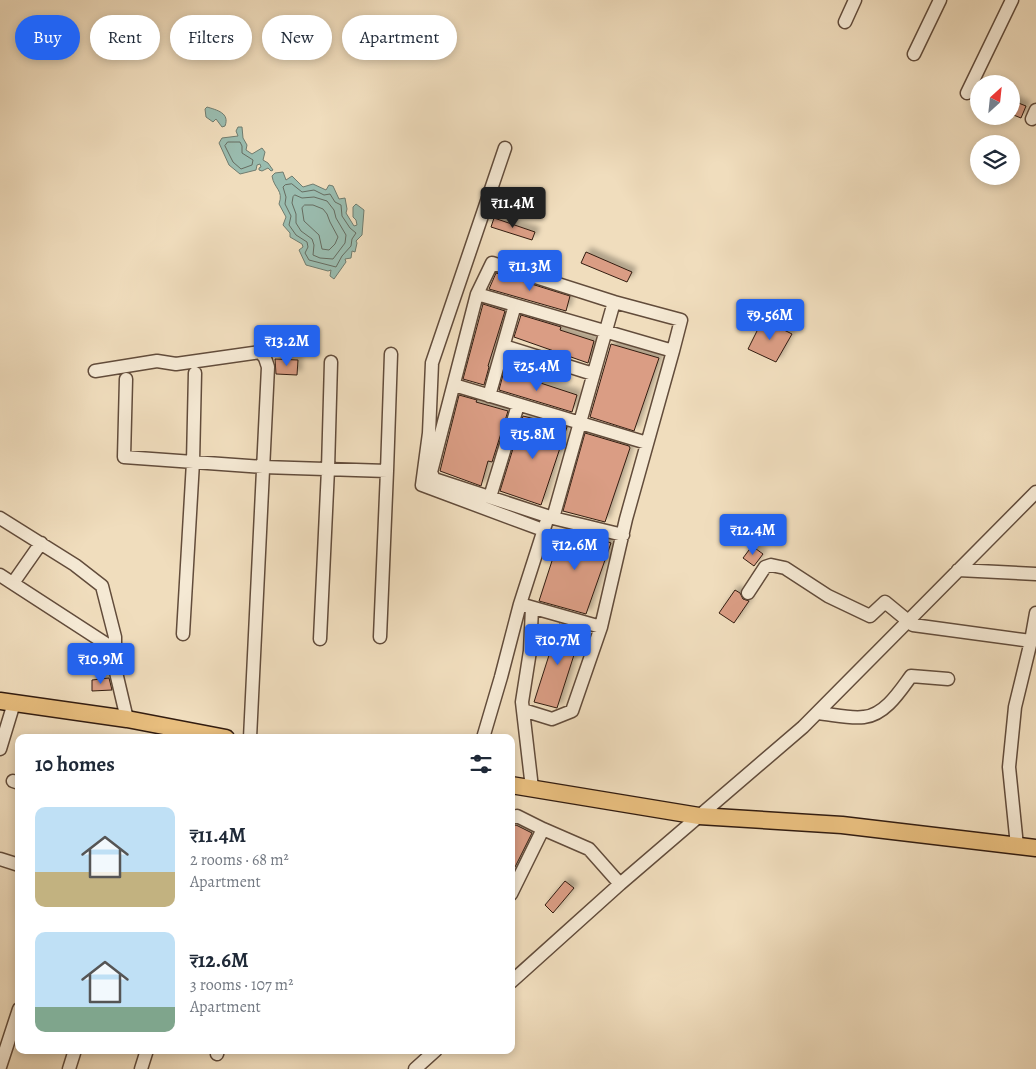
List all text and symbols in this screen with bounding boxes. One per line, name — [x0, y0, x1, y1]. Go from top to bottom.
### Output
chip: Buy — [15, 15, 80, 60]
chip: Rent — [90, 15, 160, 60]
chip: Filters — [170, 15, 252, 60]
chip: New — [262, 15, 332, 60]
chip: Apartment — [342, 15, 457, 60]
north arrow — [970, 75, 1020, 125]
map controls — [970, 75, 1020, 185]
button: layers — [970, 135, 1020, 185]
pin: ₹11.4M — [472, 186, 554, 229]
text: ₹11.4M — [492, 192, 534, 214]
pin: ₹11.3M — [489, 250, 571, 292]
text: ₹11.3M — [509, 255, 551, 277]
pin: ₹9.56M — [729, 298, 811, 341]
text: ₹9.56M — [747, 304, 793, 326]
pin: ₹13.2M — [246, 324, 328, 367]
text: ₹13.2M — [265, 330, 309, 352]
pin: ₹25.4M — [496, 350, 578, 392]
text: ₹25.4M — [514, 355, 560, 377]
pin: ₹15.8M — [492, 418, 574, 460]
text: ₹15.8M — [511, 423, 555, 445]
pin: ₹12.4M — [712, 514, 794, 556]
text: ₹12.4M — [731, 519, 775, 541]
pin: ₹12.6M — [534, 528, 616, 571]
text: ₹12.6M — [553, 534, 597, 556]
pin: ₹10.7M — [517, 624, 599, 666]
text: ₹10.7M — [536, 629, 580, 651]
pin: ₹10.9M — [60, 642, 142, 685]
text: ₹10.9M — [78, 648, 124, 670]
text: 10 homes — [35, 750, 115, 778]
icon: filters — [467, 750, 495, 778]
text: ₹11.4M — [190, 821, 246, 849]
icon: home — [75, 827, 135, 887]
text: 2 rooms · 68 m² — [190, 849, 289, 871]
text: Apartment — [190, 871, 261, 893]
text: ₹12.6M — [190, 946, 249, 974]
icon: home — [75, 952, 135, 1012]
text: 3 rooms · 107 m² — [190, 974, 293, 996]
text: Apartment — [190, 996, 261, 1018]

